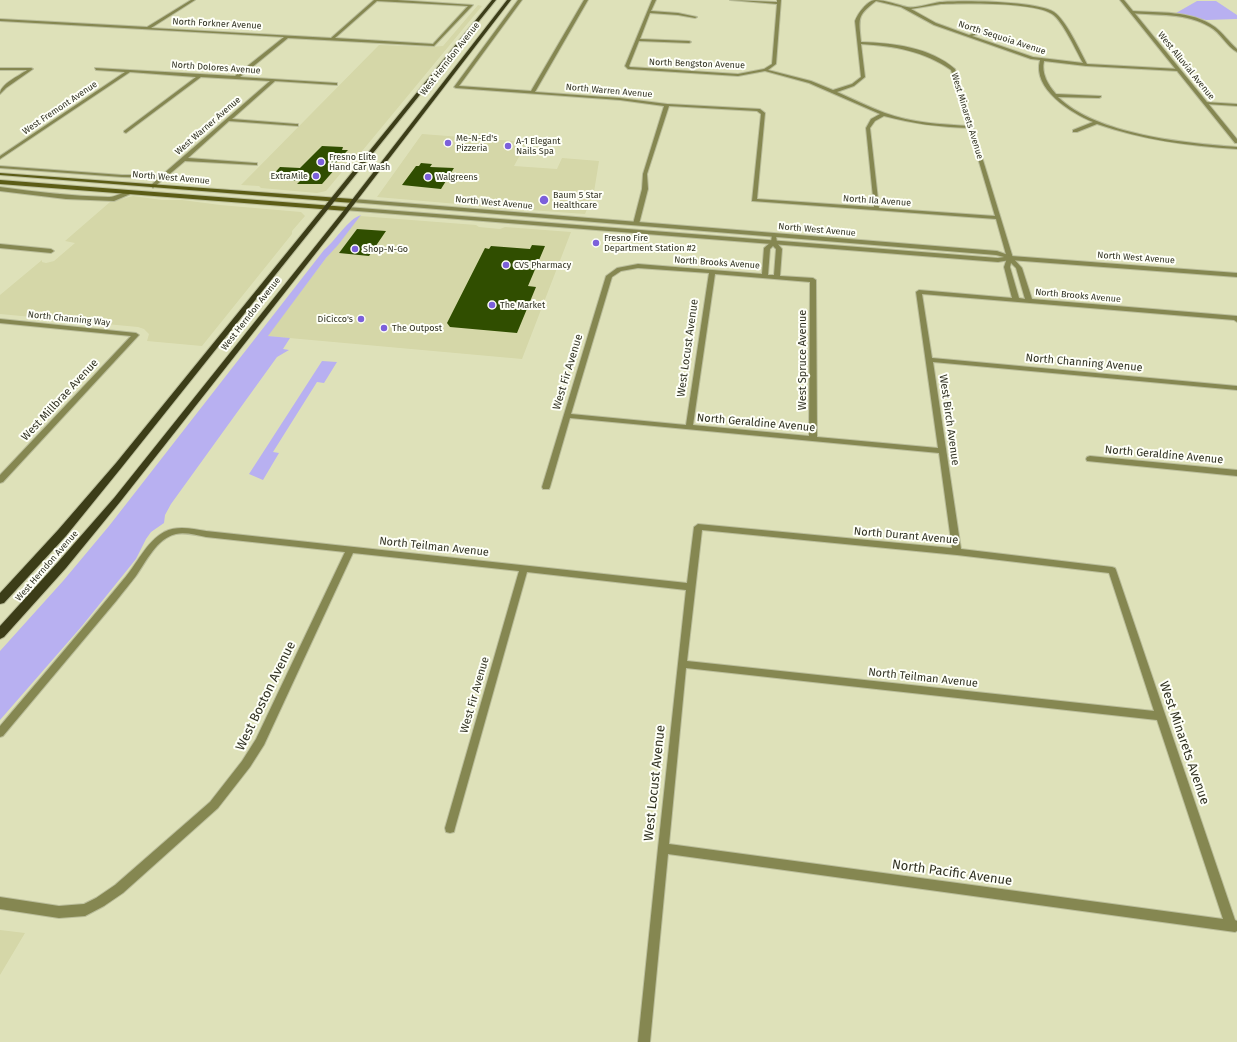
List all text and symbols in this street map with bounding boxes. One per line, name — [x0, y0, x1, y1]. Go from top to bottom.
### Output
street label: North Forkner Avenue — [172, 16, 262, 32]
street label: North Sequoia Avenue — [957, 19, 1047, 57]
street label: West Herndon Avenue — [418, 20, 482, 98]
street label: West Alluvial Avenue — [1155, 30, 1217, 102]
street label: North Bengston Avenue — [649, 57, 745, 71]
street label: North Dolores Avenue — [171, 60, 261, 76]
street label: West Minarets Avenue — [949, 72, 985, 160]
street label: West Fremont Avenue — [20, 79, 100, 137]
street label: North Warren Avenue — [565, 82, 653, 100]
street label: West Warner Avenue — [173, 95, 243, 157]
place label: Me-N-Ed's Pizzeria — [456, 133, 497, 154]
place label: A-1 Elegant Nails Spa — [516, 136, 561, 157]
marker: Me-N-Ed's Pizzeria — [443, 138, 453, 148]
marker: A-1 Elegant Nails Spa — [503, 141, 513, 151]
place label: Fresno Elite Hand Car Wash — [329, 152, 390, 173]
marker: Fresno Elite Hand Car Wash — [316, 157, 326, 167]
street label: North West Avenue — [132, 169, 210, 187]
place label: ExtraMile — [270, 171, 308, 181]
marker: ExtraMile — [311, 171, 321, 181]
marker: Walgreens — [423, 172, 433, 182]
place label: Walgreens — [436, 172, 478, 182]
place label: Baum 5 Star Healthcare — [553, 190, 602, 211]
street label: North Ila Avenue — [843, 193, 911, 209]
street label: North West Avenue — [455, 194, 533, 212]
marker: Baum 5 Star Healthcare — [538, 194, 550, 206]
street label: North West Avenue — [778, 221, 856, 239]
place label: Fresno Fire Department Station #2 — [604, 233, 696, 254]
marker: Fresno Fire Department Station #2 — [591, 238, 601, 248]
marker: Shop-N-Go — [350, 244, 360, 254]
place label: Shop-N-Go — [363, 244, 408, 254]
street label: North West Avenue — [1097, 250, 1175, 266]
street label: North Brooks Avenue — [674, 255, 760, 271]
marker: CVS Pharmacy — [501, 260, 511, 270]
place label: CVS Pharmacy — [514, 260, 571, 270]
street label: West Herndon Avenue — [219, 275, 283, 353]
street label: North Brooks Avenue — [1035, 287, 1121, 305]
street label: West Locust Avenue — [675, 298, 701, 398]
marker: The Market — [487, 300, 497, 310]
place label: The Market — [500, 300, 545, 310]
street label: North Channing Way — [27, 309, 111, 329]
street label: West Spruce Avenue — [796, 310, 810, 410]
place label: DiCicco's — [318, 314, 353, 324]
marker: DiCicco's — [356, 314, 366, 324]
marker: The Outpost — [379, 323, 389, 333]
place label: The Outpost — [392, 323, 442, 333]
street label: West Fir Avenue — [550, 332, 586, 412]
street label: North Channing Avenue — [1025, 351, 1143, 375]
street label: West Millbrae Avenue — [19, 356, 101, 444]
street label: West Birch Avenue — [936, 374, 962, 466]
street label: North Geraldine Avenue — [696, 411, 816, 435]
street label: North Geraldine Avenue — [1104, 443, 1224, 467]
street label: North Durant Avenue — [853, 525, 959, 547]
street label: West Herndon Avenue — [13, 528, 81, 604]
street label: North Teilman Avenue — [379, 535, 489, 559]
street label: West Boston Avenue — [233, 639, 299, 753]
street label: West Fir Avenue — [458, 655, 492, 735]
street label: North Teilman Avenue — [868, 666, 978, 690]
street label: West Minarets Avenue — [1156, 679, 1212, 807]
street label: West Locust Avenue — [641, 724, 669, 842]
street label: North Pacific Avenue — [891, 857, 1013, 889]

